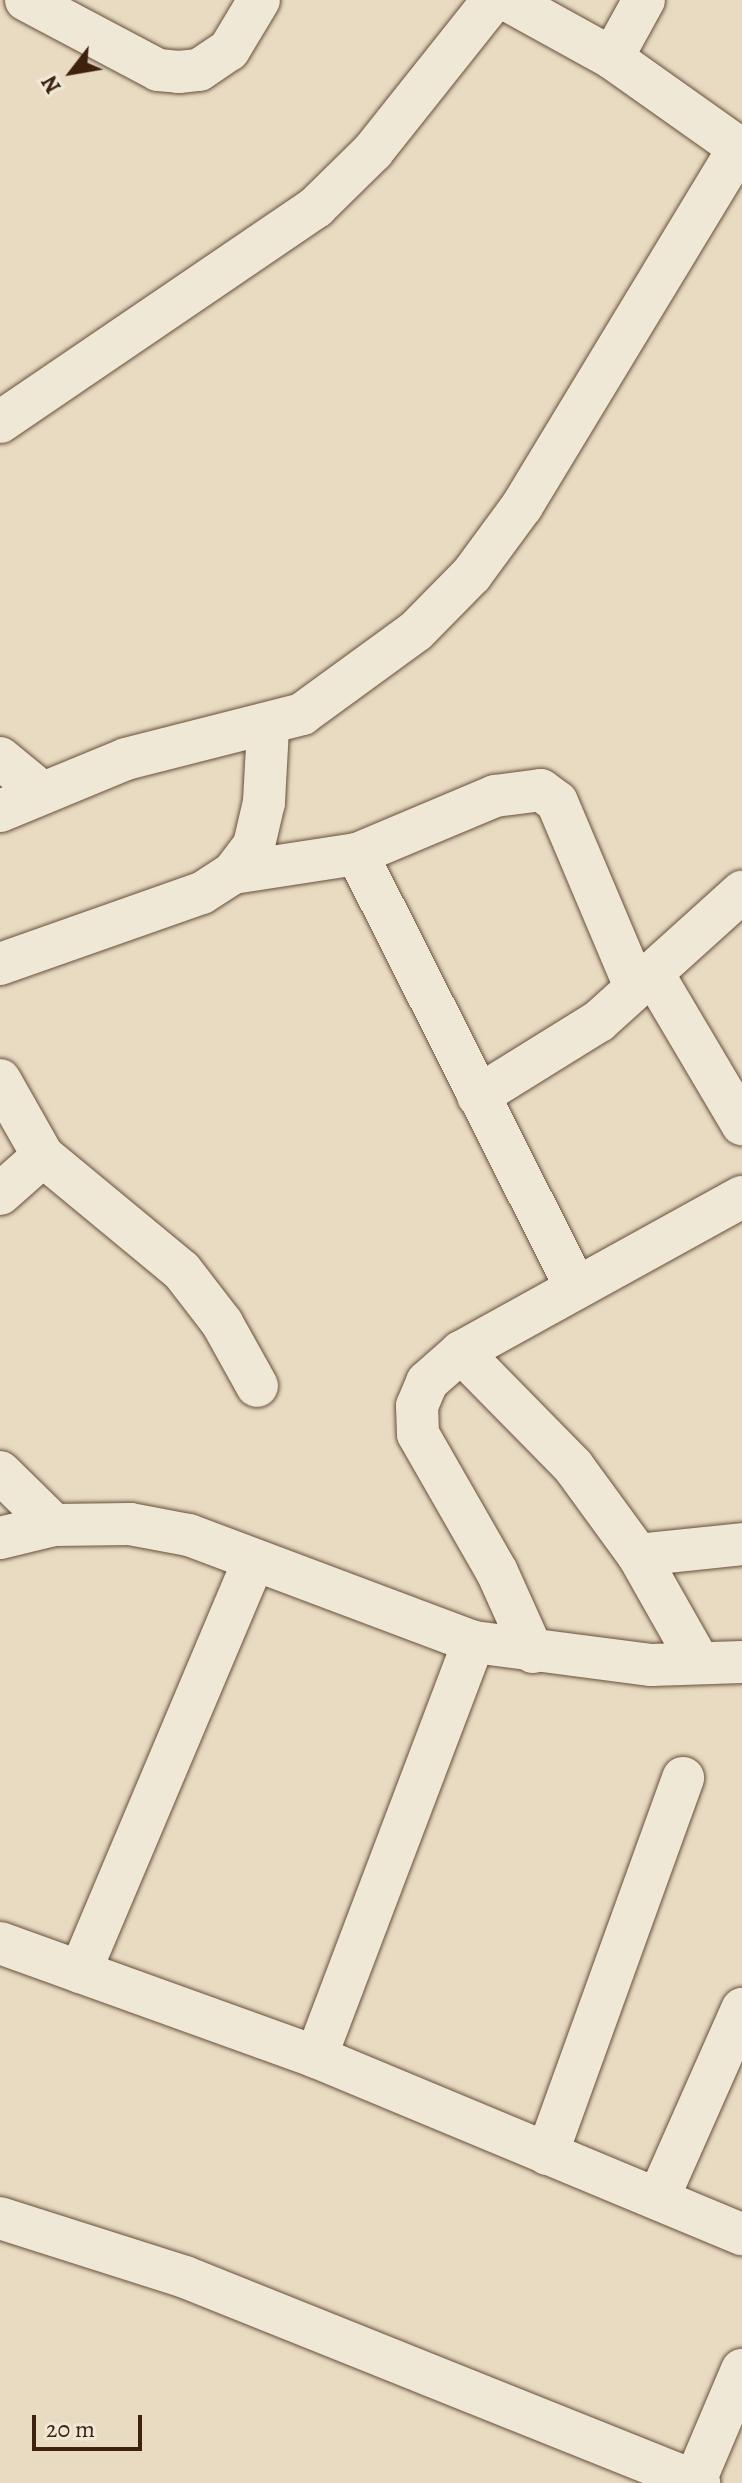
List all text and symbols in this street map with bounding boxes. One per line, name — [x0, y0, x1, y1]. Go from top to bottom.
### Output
north arrow — [32, 32, 112, 112]
text: N — [34, 70, 68, 99]
scale bar — [36, 2399, 146, 2449]
text: 20 m — [46, 2413, 95, 2445]

